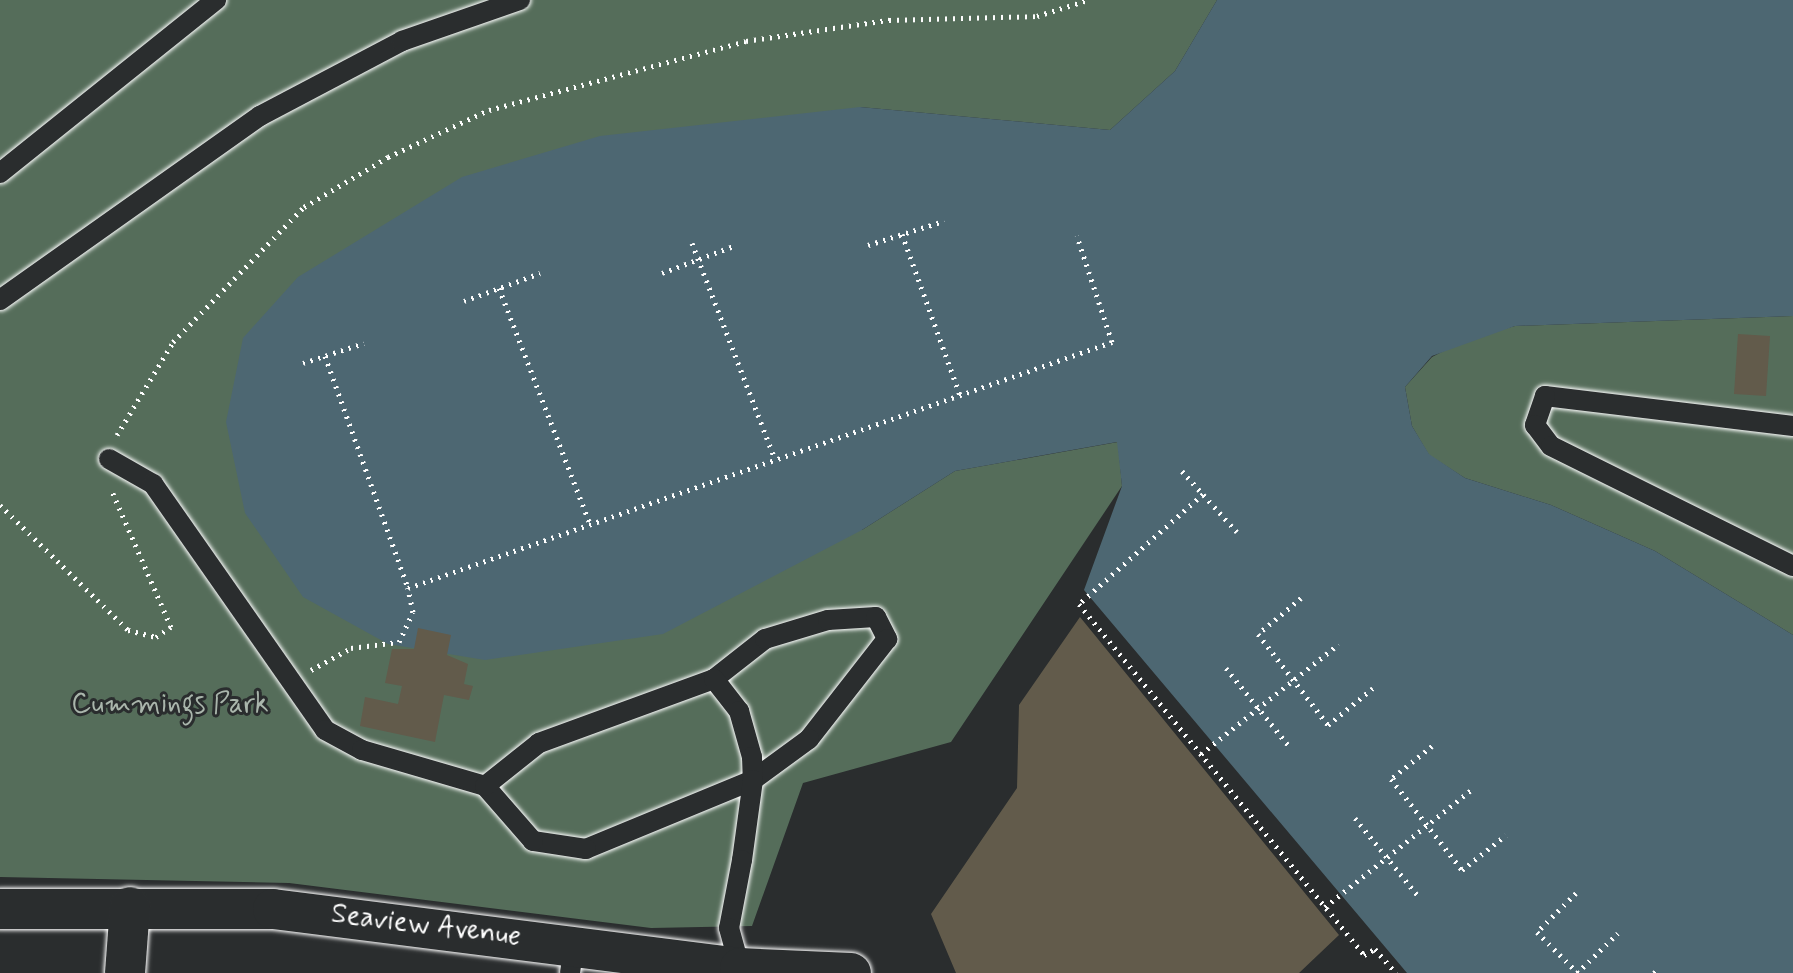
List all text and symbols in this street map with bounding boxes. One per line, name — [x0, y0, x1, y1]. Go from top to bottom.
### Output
park label: Cummings Park — [71, 688, 269, 722]
street label: Seaview Avenue — [328, 897, 524, 955]

